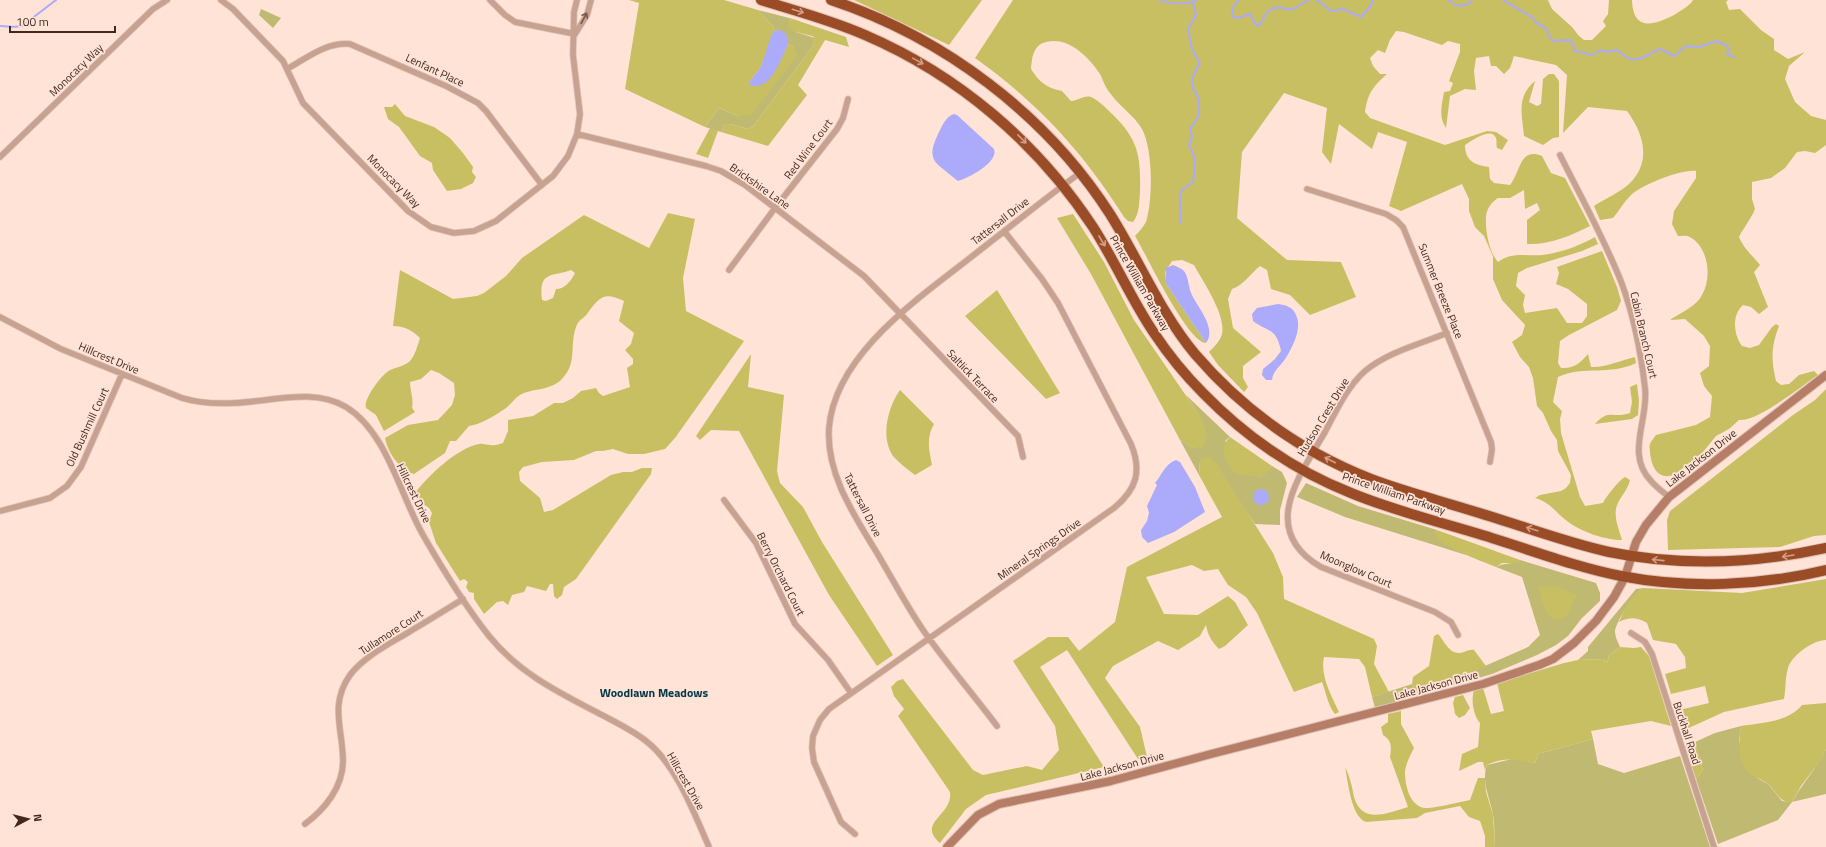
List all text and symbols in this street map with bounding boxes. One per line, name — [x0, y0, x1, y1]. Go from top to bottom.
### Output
scale bar — [10, 8, 115, 34]
one-way arrow — [792, 8, 805, 15]
text: 100 m — [16, 12, 49, 31]
one-way arrow — [581, 12, 589, 24]
street label: Monocacy Way — [45, 39, 107, 100]
street label: Lenfant Place — [403, 49, 467, 91]
one-way arrow — [912, 58, 924, 66]
street label: Red Wine Court — [780, 115, 836, 182]
one-way arrow — [1017, 134, 1027, 144]
street label: Monocacy Way — [364, 151, 425, 212]
street label: Brickshire Lane — [727, 159, 794, 213]
street label: Tattersall Drive — [968, 193, 1033, 249]
street label: Prince William Parkway — [1106, 232, 1174, 334]
one-way arrow — [1098, 235, 1106, 246]
street label: Summer Breeze Place — [1415, 241, 1468, 341]
street label: Cabin Branch Court — [1626, 290, 1662, 380]
street label: Hillcrest Drive — [76, 338, 142, 378]
street label: Saltlick Terrace — [943, 346, 1003, 407]
street label: Hudson Crest Drive — [1293, 374, 1353, 459]
street label: Old Bushmill Court — [62, 385, 112, 469]
street label: Lake Jackson Drive — [1662, 425, 1740, 491]
one-way arrow — [1324, 456, 1336, 463]
street label: Hillcrest Drive — [393, 461, 436, 526]
street label: Prince William Parkway — [1340, 468, 1448, 518]
street label: Tattersall Drive — [840, 470, 886, 540]
street label: Mineral Springs Drive — [994, 514, 1084, 584]
one-way arrow — [1526, 525, 1539, 532]
street label: Berry Orchard Court — [753, 529, 809, 619]
street label: Moonglow Court — [1318, 547, 1395, 591]
one-way arrow — [1782, 552, 1795, 560]
one-way arrow — [1652, 556, 1665, 563]
street label: Tullamore Court — [356, 605, 426, 659]
street label: Lake Jackson Drive — [1392, 666, 1480, 704]
district label: Woodlawn Meadows — [600, 683, 709, 702]
street label: Buckhall Road — [1669, 699, 1705, 767]
street label: Lake Jackson Drive — [1078, 747, 1166, 785]
street label: Hillcrest Drive — [663, 749, 709, 813]
north arrow — [8, 799, 48, 839]
text: N — [30, 813, 46, 823]

